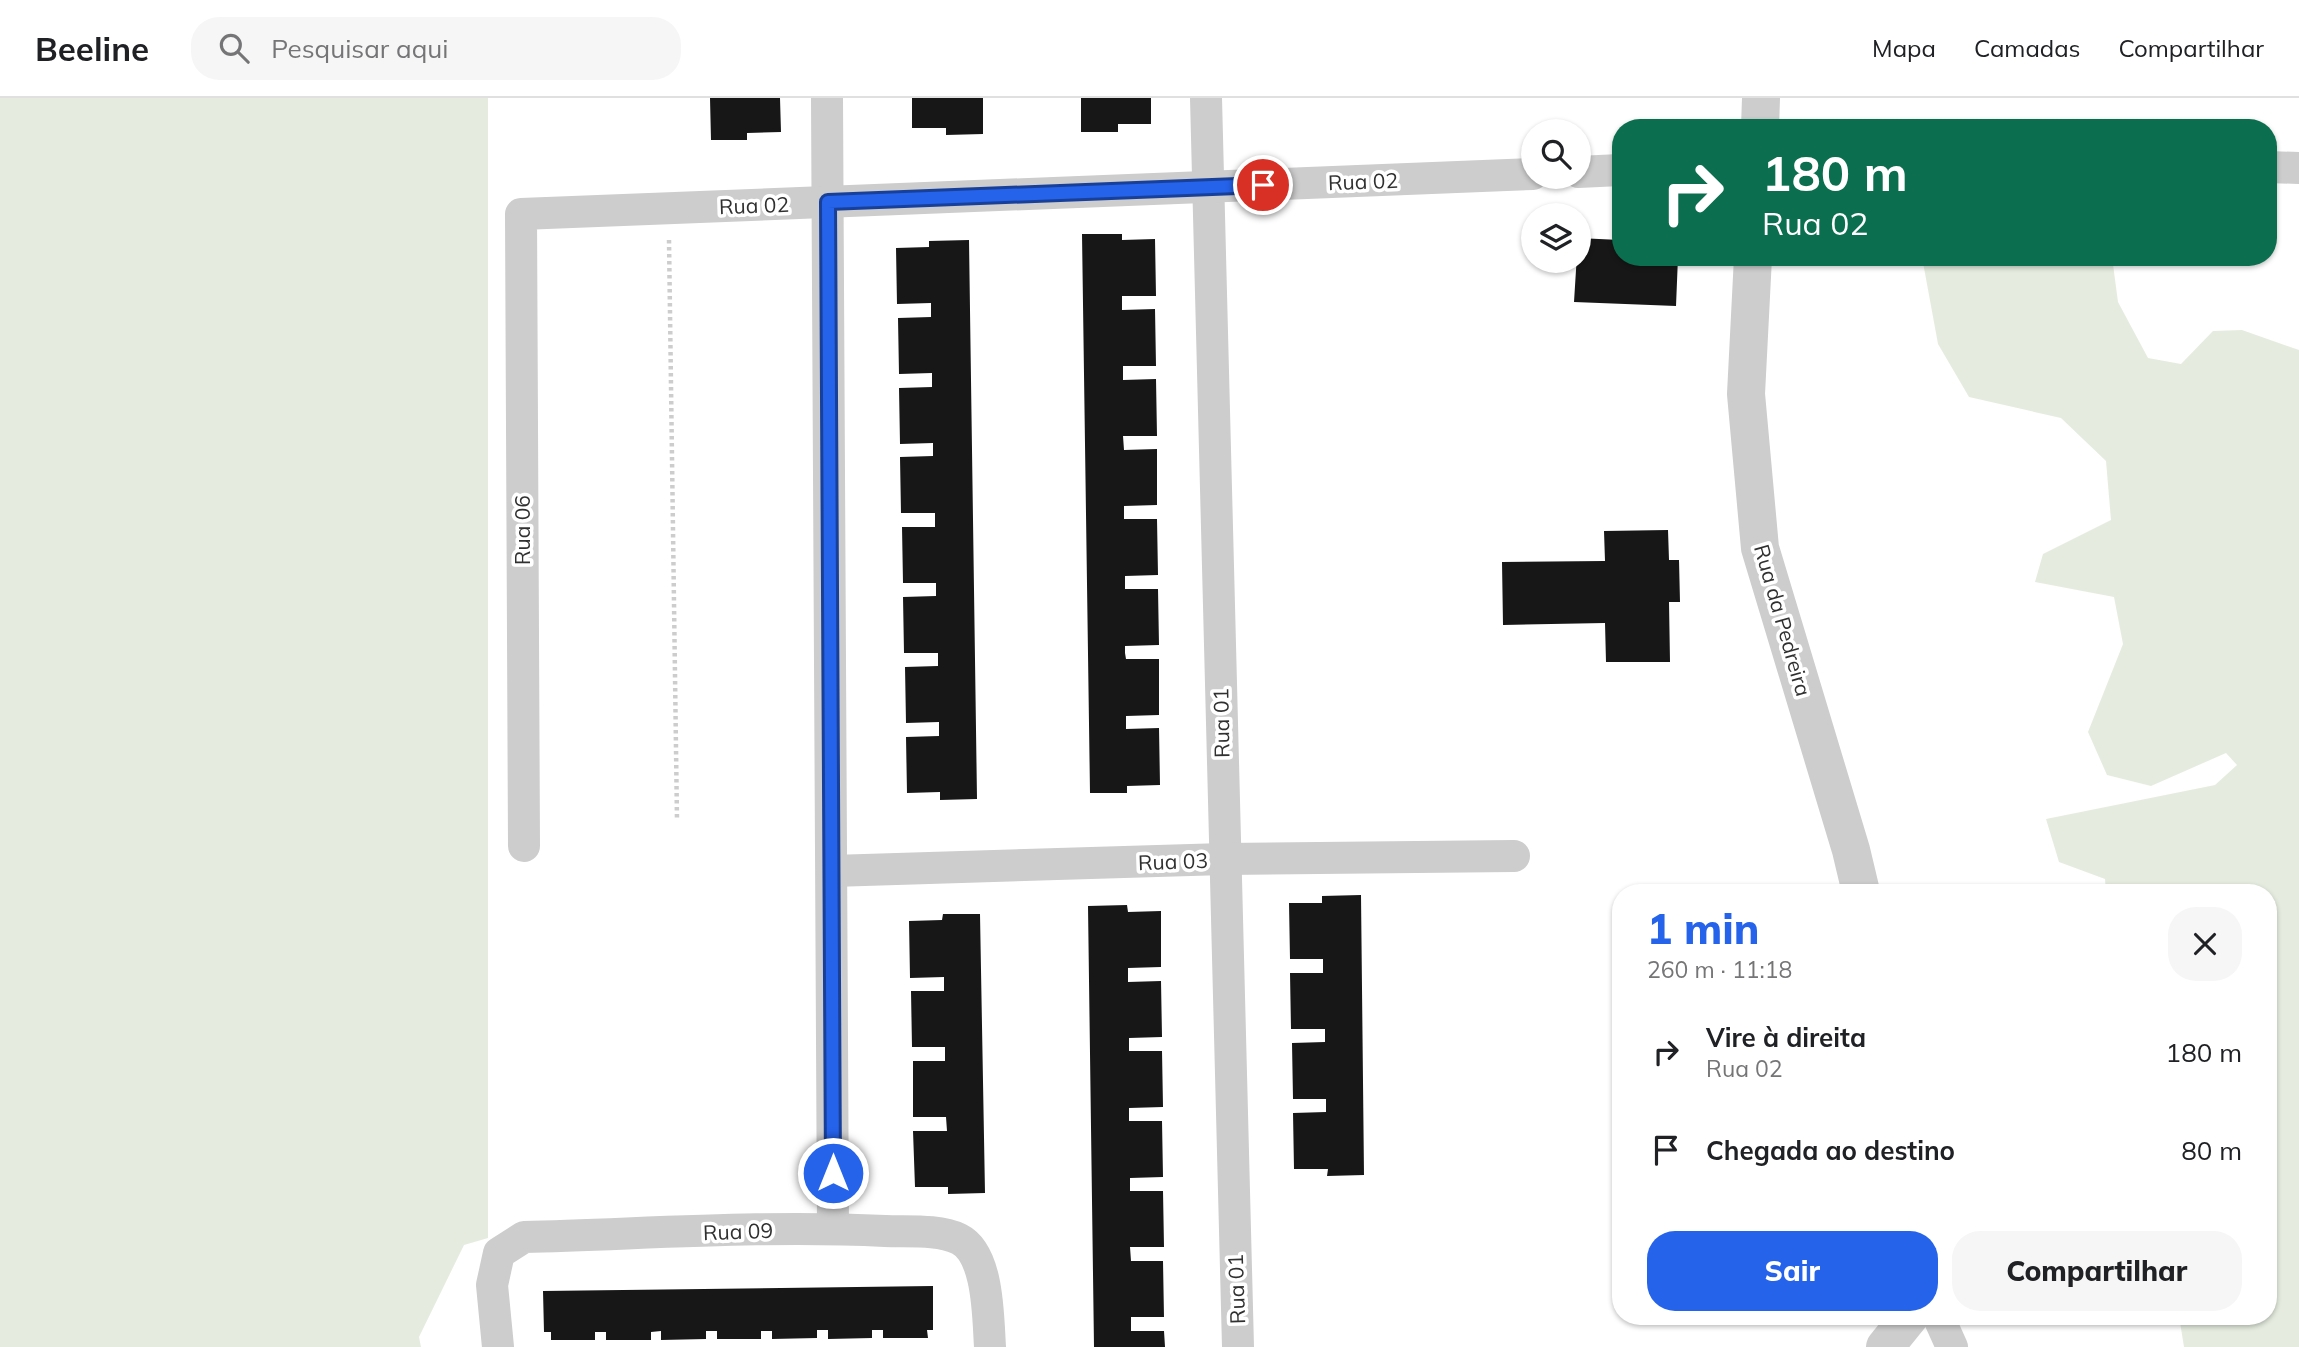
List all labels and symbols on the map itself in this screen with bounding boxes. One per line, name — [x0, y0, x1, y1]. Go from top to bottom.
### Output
pin — [1233, 155, 1293, 215]
street label: Rua 02 — [1328, 167, 1398, 195]
street label: Rua 02 — [719, 191, 789, 219]
street label: Rua 06 — [509, 495, 535, 565]
street label: Rua da Pedreira — [1749, 541, 1817, 699]
street label: Rua 01 — [1207, 688, 1235, 758]
street label: Rua 03 — [1138, 847, 1208, 875]
position arrow — [796, 1136, 870, 1210]
street label: Rua 09 — [703, 1217, 773, 1245]
street label: Rua 01 — [1222, 1254, 1250, 1324]

